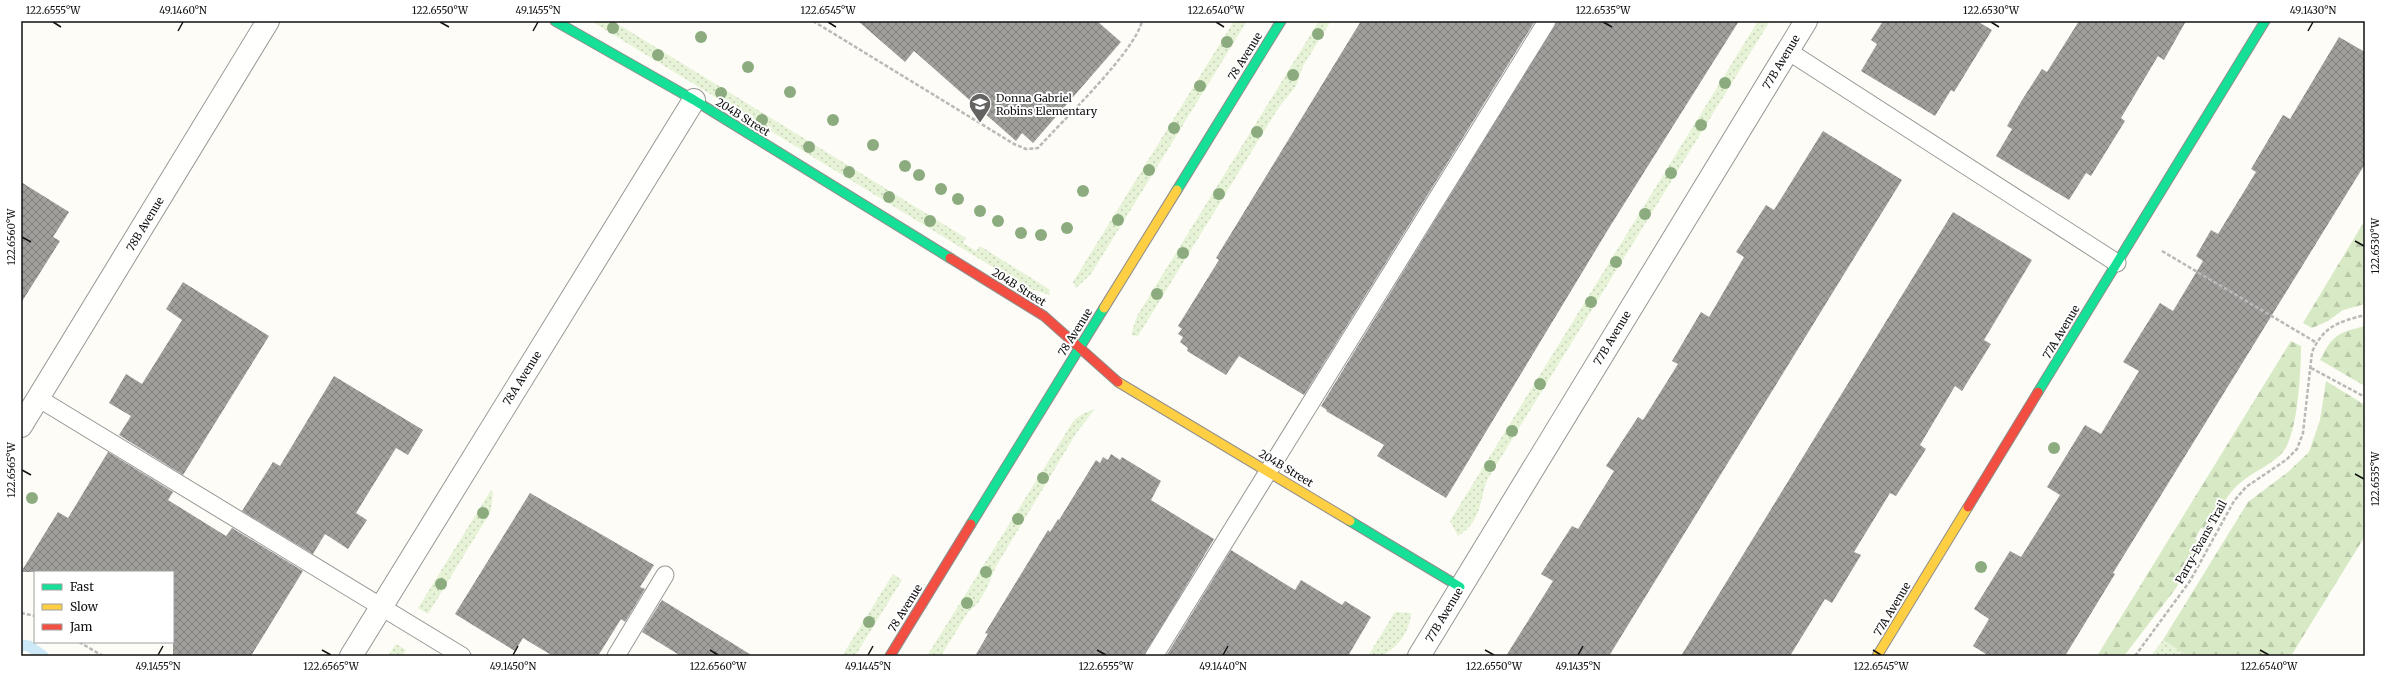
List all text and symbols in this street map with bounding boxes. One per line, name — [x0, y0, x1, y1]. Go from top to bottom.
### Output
text: 122.6555°W — [26, 4, 81, 17]
text: 49.1460°N — [159, 4, 207, 17]
text: 122.6550°W — [412, 4, 469, 17]
text: 49.1455°N — [515, 4, 561, 17]
text: 122.6545°W — [801, 4, 857, 17]
text: 122.6540°W — [1188, 4, 1245, 17]
text: 122.6535°W — [1576, 4, 1631, 17]
text: 122.6530°W — [1963, 4, 2020, 17]
text: 49.1430°N — [2290, 4, 2336, 17]
street label: 78 Avenue — [1225, 29, 1265, 82]
street label: 77B Avenue — [1759, 32, 1803, 92]
school or university icon: Donna Gabriel Robins Elementary — [967, 91, 993, 124]
place label: Donna Gabriel Robins Elementary — [996, 91, 1098, 118]
street label: 204B Street — [713, 95, 773, 140]
street label: 78B Avenue — [123, 194, 167, 254]
text: 122.6560°W — [5, 208, 18, 265]
text: 122.6530°W — [2369, 217, 2382, 274]
street label: 204B Street — [989, 265, 1049, 310]
street label: 77A Avenue — [2039, 302, 2083, 361]
street label: 78 Avenue — [1055, 305, 1095, 358]
street label: 77B Avenue — [1590, 308, 1634, 368]
street label: 78A Avenue — [500, 348, 544, 408]
text: 122.6565°W — [5, 441, 18, 498]
street label: 204B Street — [1256, 446, 1316, 490]
text: 122.6535°W — [2369, 451, 2382, 506]
street label: Parry-Evans Trail — [2172, 497, 2230, 586]
legend — [34, 571, 174, 643]
text: Fast — [70, 579, 94, 594]
street label: 77A Avenue — [1870, 579, 1914, 638]
street label: 78 Avenue — [885, 581, 925, 634]
street label: 77B Avenue — [1422, 585, 1466, 645]
text: Slow — [70, 599, 99, 614]
text: Jam — [69, 619, 93, 634]
text: 49.1455°N — [135, 660, 181, 673]
text: 122.6565°W — [303, 660, 360, 673]
text: 49.1450°N — [490, 660, 536, 673]
text: 122.6560°W — [690, 660, 747, 673]
text: 49.1445°N — [845, 660, 891, 673]
text: 122.6555°W — [1079, 660, 1134, 673]
text: 49.1440°N — [1199, 660, 1247, 673]
text: 122.6550°W — [1466, 660, 1523, 673]
text: 49.1435°N — [1555, 660, 1601, 673]
text: 122.6545°W — [1854, 660, 1910, 673]
text: 122.6540°W — [2241, 660, 2298, 673]

